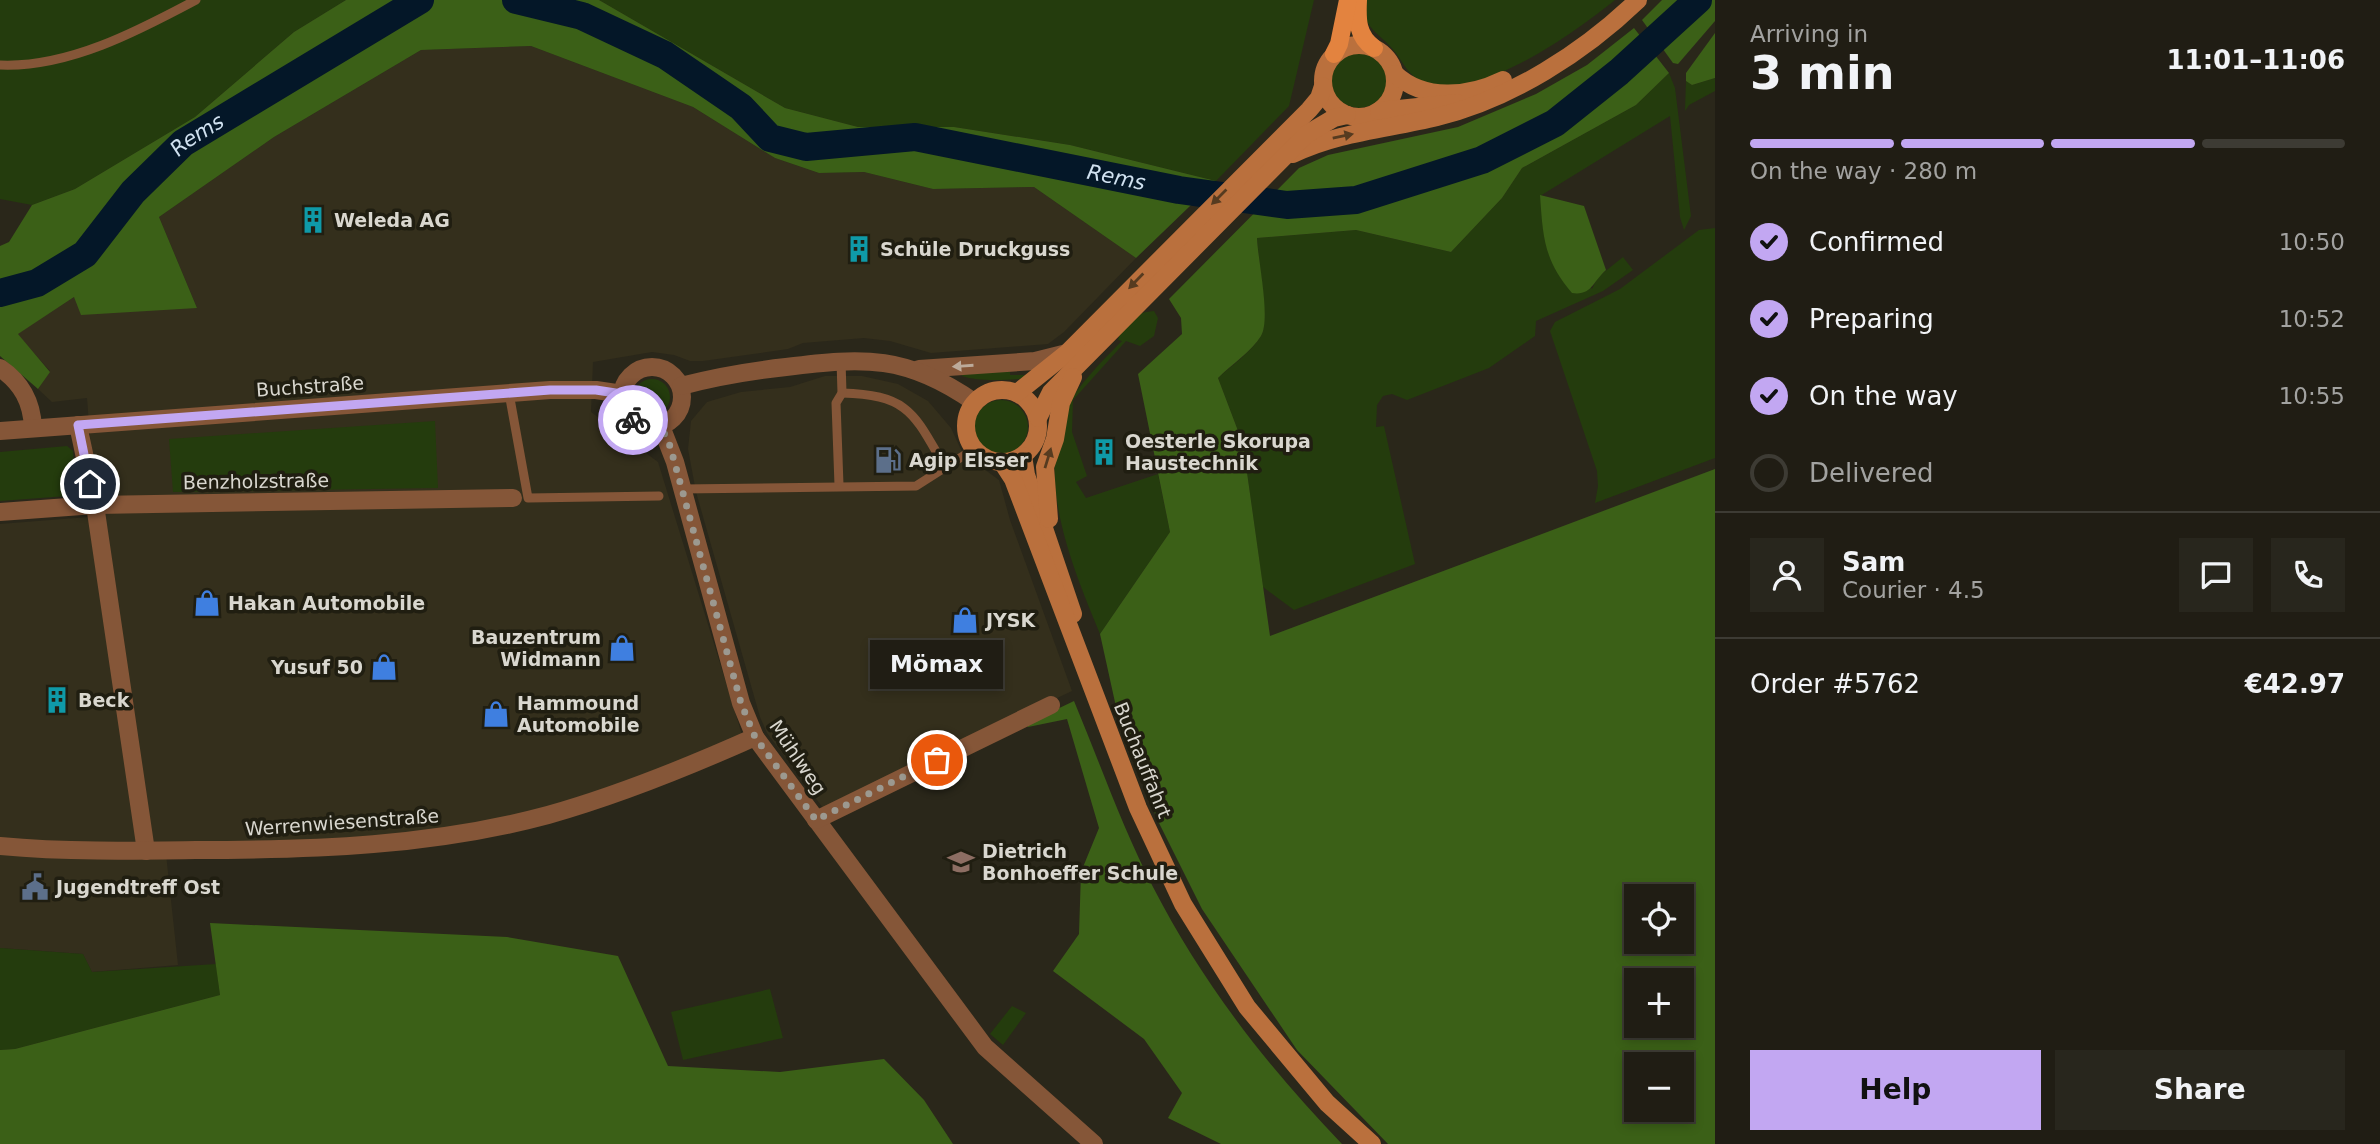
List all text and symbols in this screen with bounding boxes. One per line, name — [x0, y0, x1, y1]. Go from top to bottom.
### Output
text: Arriving in — [1750, 21, 1868, 47]
text: 11:01–11:06 — [2166, 45, 2345, 75]
text: 3 min — [1750, 46, 1894, 100]
water label: Rems — [165, 109, 228, 161]
one-way arrow — [1332, 130, 1354, 141]
text: On the way · 280 m — [1750, 158, 1977, 184]
water label: Rems — [1085, 160, 1148, 195]
one-way arrow — [1212, 188, 1228, 205]
building icon: Weleda AG — [298, 205, 328, 235]
place label: Weleda AG — [334, 209, 450, 231]
icon: check — [1750, 223, 1788, 261]
text: Confirmed — [1809, 227, 1944, 257]
text: 10:50 — [2279, 229, 2345, 255]
building icon: Schüle Druckguss — [844, 234, 874, 264]
place label: Schüle Druckguss — [880, 238, 1070, 260]
one-way arrow — [1128, 273, 1145, 290]
icon: check — [1750, 300, 1788, 338]
text: Preparing — [1809, 304, 1934, 334]
text: 10:52 — [2279, 306, 2345, 332]
one-way arrow — [952, 361, 974, 372]
street label: Buchstraße — [255, 371, 365, 401]
icon: check — [1750, 377, 1788, 415]
text: On the way — [1809, 381, 1958, 411]
text: 10:55 — [2279, 383, 2345, 409]
courier — [598, 385, 668, 455]
icon: bike — [614, 401, 652, 439]
place label: Oesterle Skorupa Haustechnik — [1125, 430, 1311, 474]
building icon: Oesterle Skorupa Haustechnik — [1089, 437, 1119, 467]
fuel station icon: Agip Elsser — [873, 445, 903, 475]
one-way arrow — [1044, 447, 1054, 468]
place label: Agip Elsser — [909, 449, 1029, 471]
pin — [60, 454, 120, 514]
text: Delivered — [1809, 458, 1933, 488]
icon: home — [71, 465, 109, 503]
street label: Benzholzstraße — [183, 469, 329, 493]
button: person — [1750, 538, 1824, 612]
button: chat — [2179, 538, 2253, 612]
button: phone — [2271, 538, 2345, 612]
text: Sam — [1842, 547, 1905, 577]
text: Courier · 4.5 — [1842, 577, 1985, 603]
shop icon: Hakan Automobile — [192, 588, 222, 618]
place label: Hakan Automobile — [228, 592, 425, 614]
shop icon: JYSK — [950, 605, 980, 635]
place label: JYSK — [984, 609, 1037, 631]
place label: Bauzentrum Widmann — [471, 626, 601, 670]
shop icon: Bauzentrum Widmann — [607, 633, 637, 663]
callout: Mömax — [870, 641, 1004, 690]
text: Mömax — [890, 651, 983, 677]
shop icon: Yusuf 50 — [369, 652, 399, 682]
place label: Yusuf 50 — [270, 656, 363, 678]
text: Order #5762 — [1750, 669, 1920, 699]
text: €42.97 — [2245, 669, 2345, 699]
building icon: Beck — [42, 685, 72, 715]
place label: Beck — [78, 689, 130, 711]
place label: Hammound Automobile — [517, 692, 640, 736]
shop icon: Hammound Automobile — [481, 699, 511, 729]
street label: Buchauffahrt — [1110, 699, 1176, 821]
street label: Mühlweg — [765, 716, 831, 798]
pin — [907, 730, 967, 790]
icon: bag — [918, 741, 956, 779]
street label: Werrenwiesenstraße — [244, 804, 440, 840]
place label: Dietrich Bonhoeffer Schule — [982, 840, 1178, 884]
school or university icon: Dietrich Bonhoeffer Schule — [946, 847, 976, 877]
public building icon: Jugendtreff Ost — [20, 872, 50, 902]
place label: Jugendtreff Ost — [54, 876, 220, 898]
map controls — [1624, 884, 1694, 1122]
button: locate — [1624, 884, 1694, 954]
button: + — [1624, 968, 1694, 1038]
button: Help — [1750, 1050, 2041, 1130]
button: Share — [2055, 1050, 2345, 1130]
button: − — [1624, 1052, 1694, 1122]

